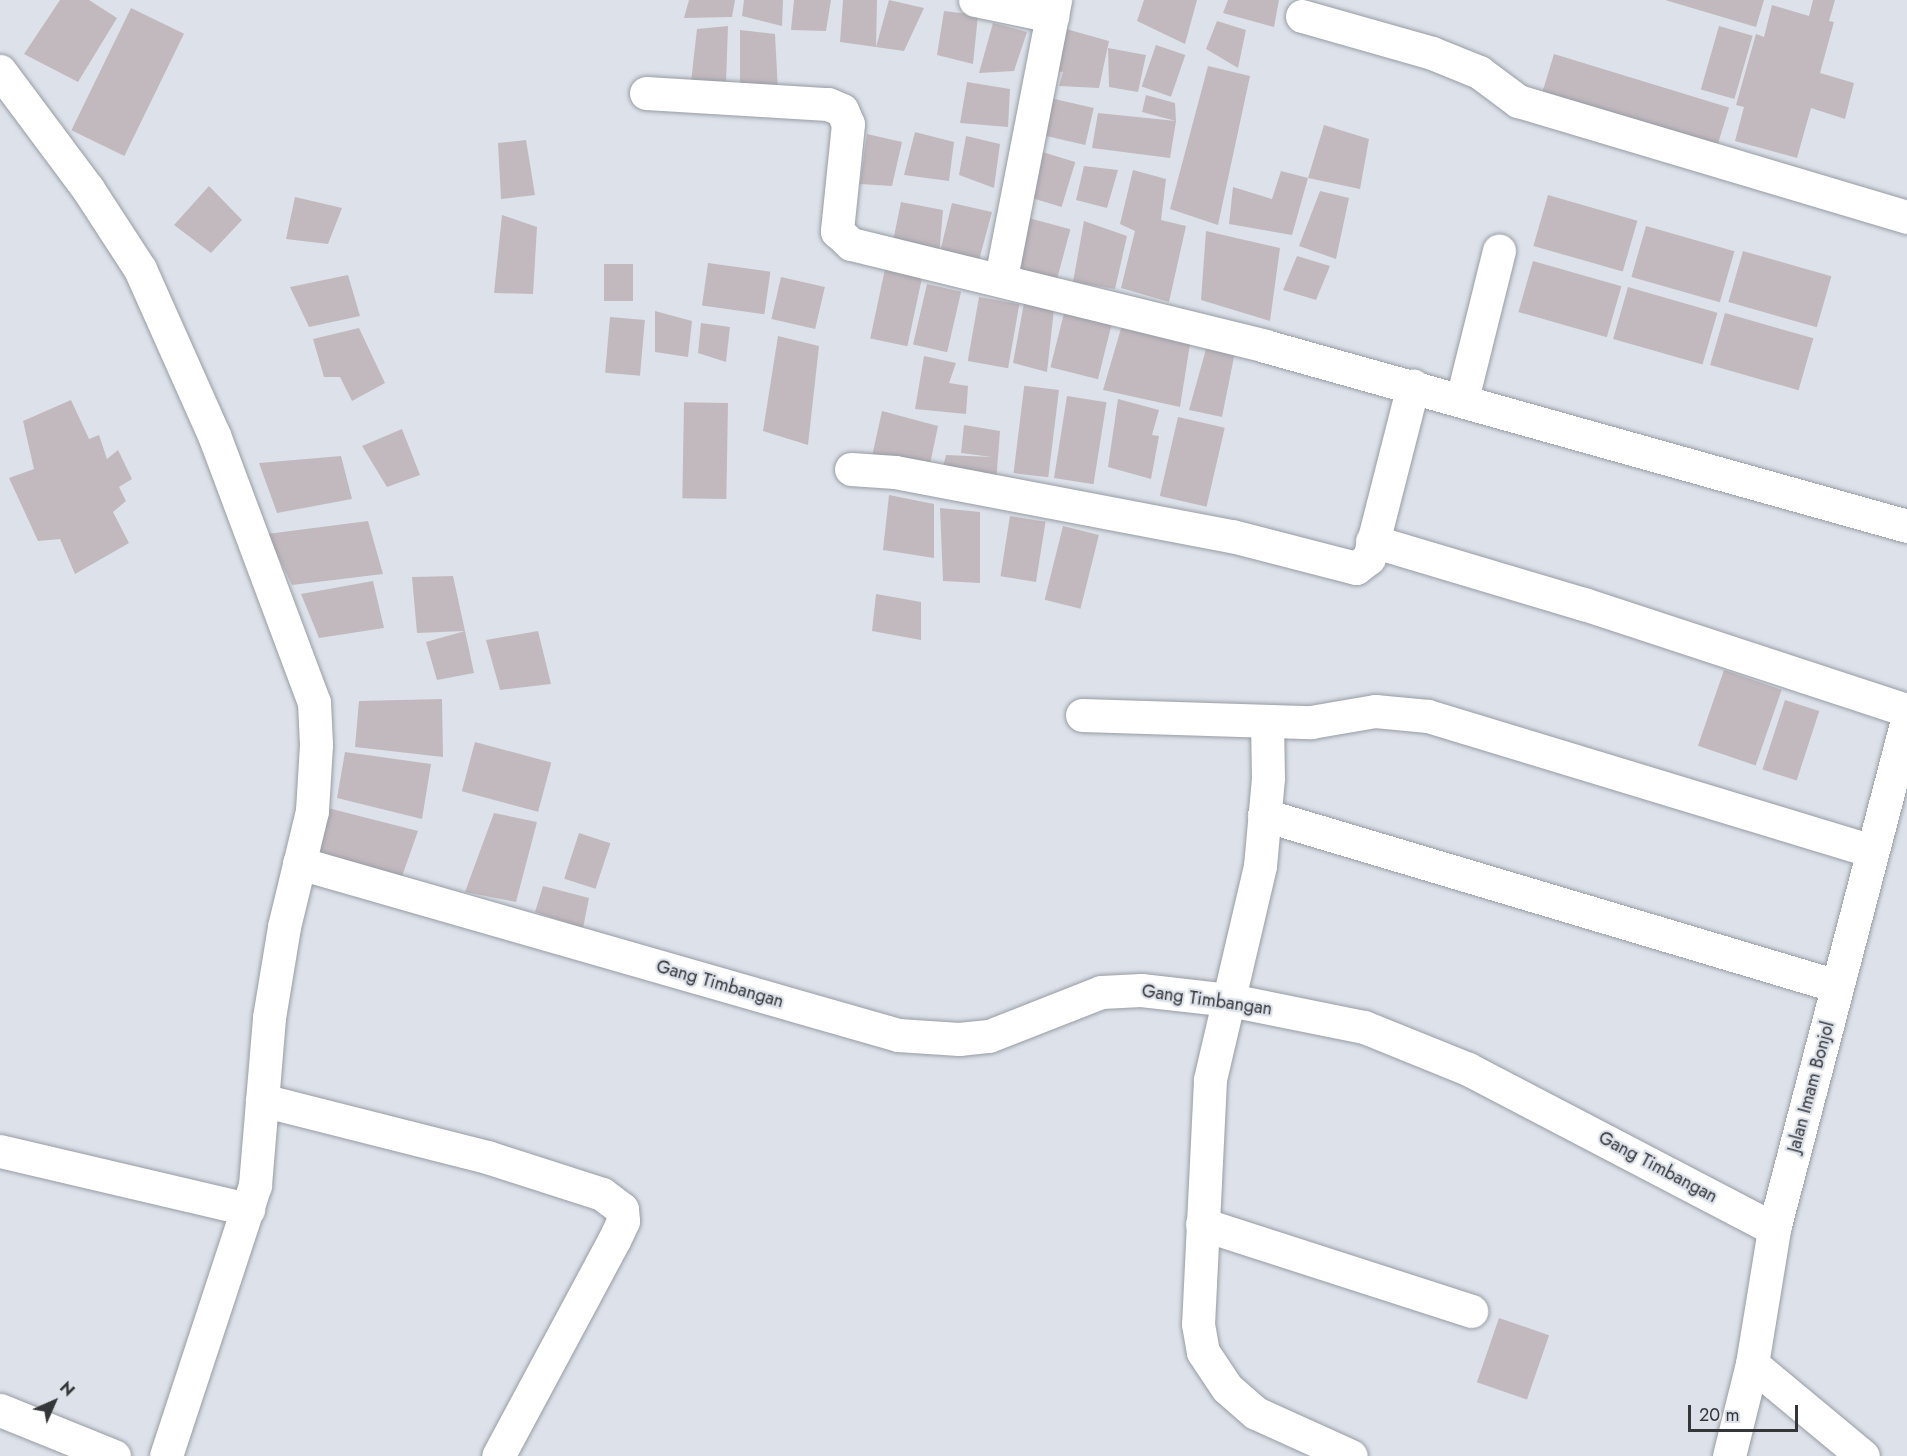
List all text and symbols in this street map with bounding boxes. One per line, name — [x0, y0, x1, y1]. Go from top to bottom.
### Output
street label: Gang Timbangan — [654, 955, 786, 1013]
street label: Gang Timbangan — [1140, 980, 1274, 1020]
street label: Jalan Imam Bonjol — [1783, 1019, 1839, 1155]
street label: Gang Timbangan — [1595, 1127, 1721, 1207]
north arrow — [24, 1372, 84, 1432]
text: N — [54, 1376, 80, 1402]
scale bar — [1691, 1393, 1800, 1431]
text: 20 m — [1699, 1402, 1739, 1428]

